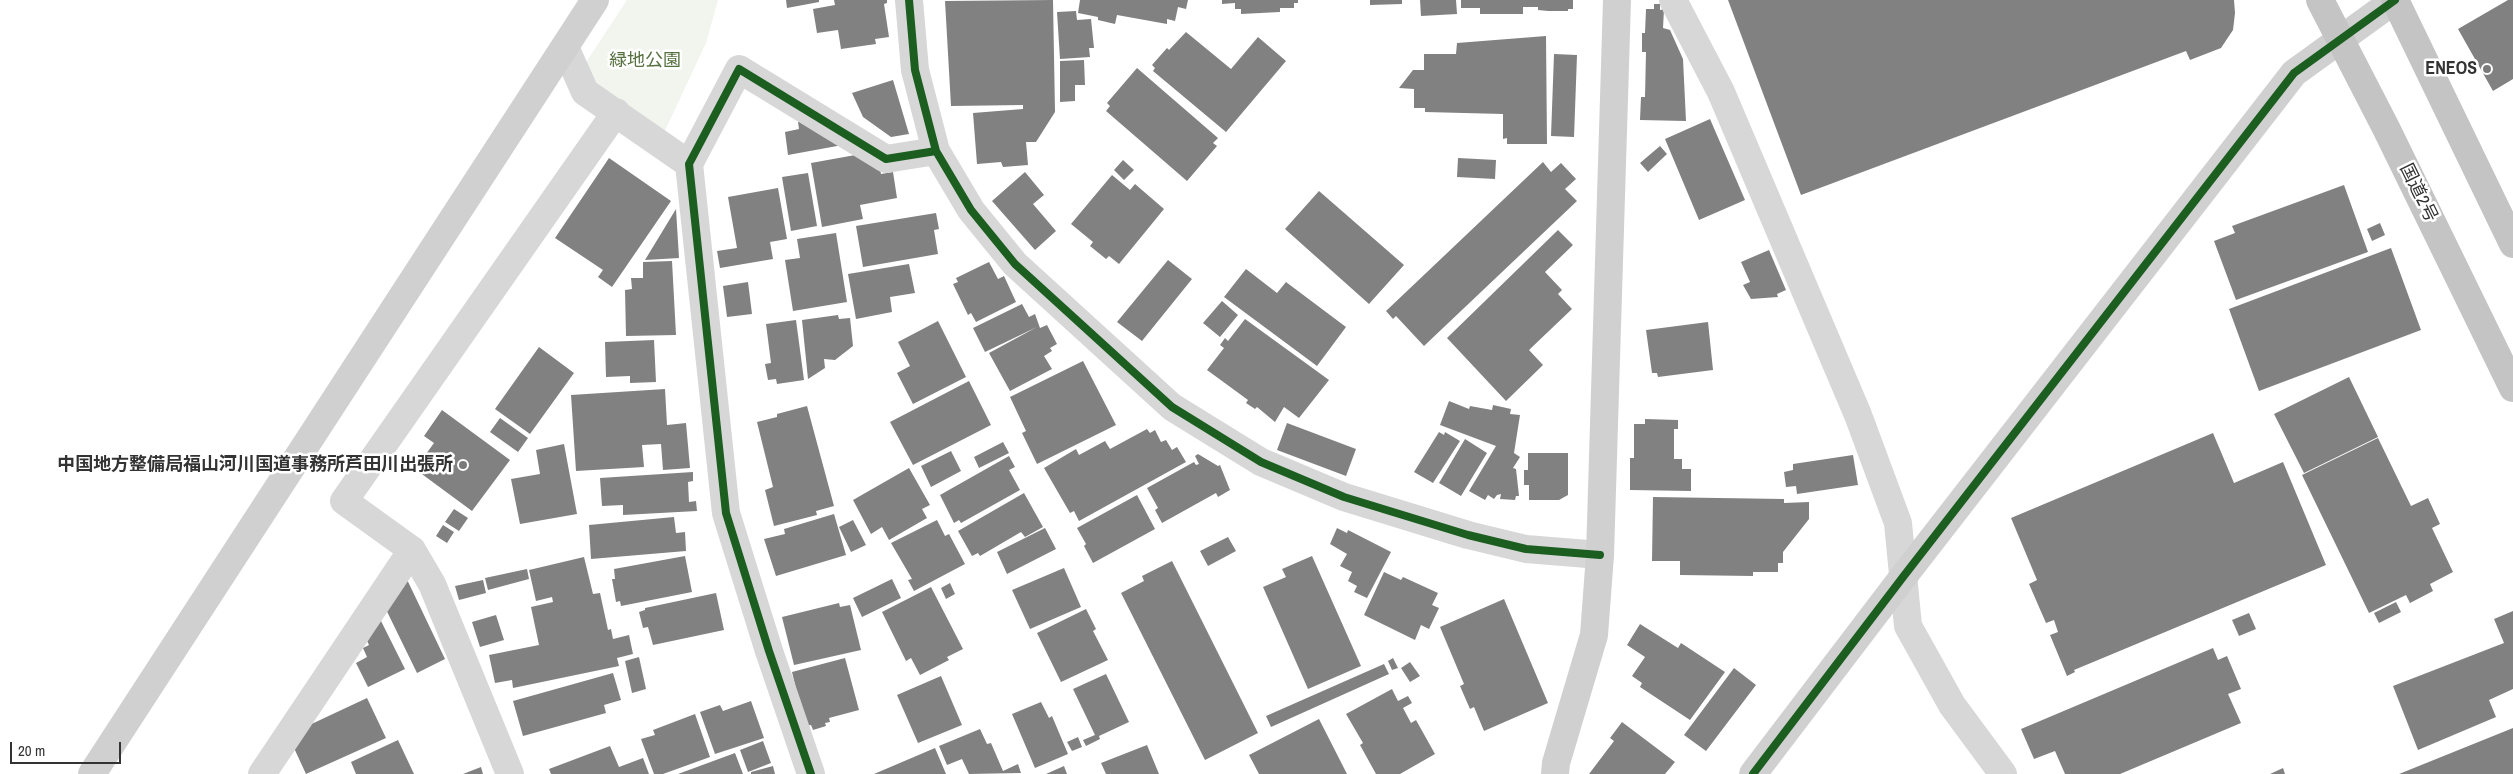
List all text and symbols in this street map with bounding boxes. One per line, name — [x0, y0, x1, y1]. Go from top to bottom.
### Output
park label: 緑地公園 — [609, 50, 681, 72]
place label: ENEOS — [2425, 58, 2477, 80]
marker: ENEOS — [2481, 63, 2493, 75]
street label: 国道2号 — [2395, 160, 2441, 226]
place label: 中国地方整備局福山河川国道事務所芦田川出張所 — [57, 454, 453, 476]
marker: 中国地方整備局福山河川国道事務所芦田川出張所 — [457, 459, 469, 471]
scale bar — [12, 732, 124, 764]
text: 20 m — [18, 740, 45, 761]

